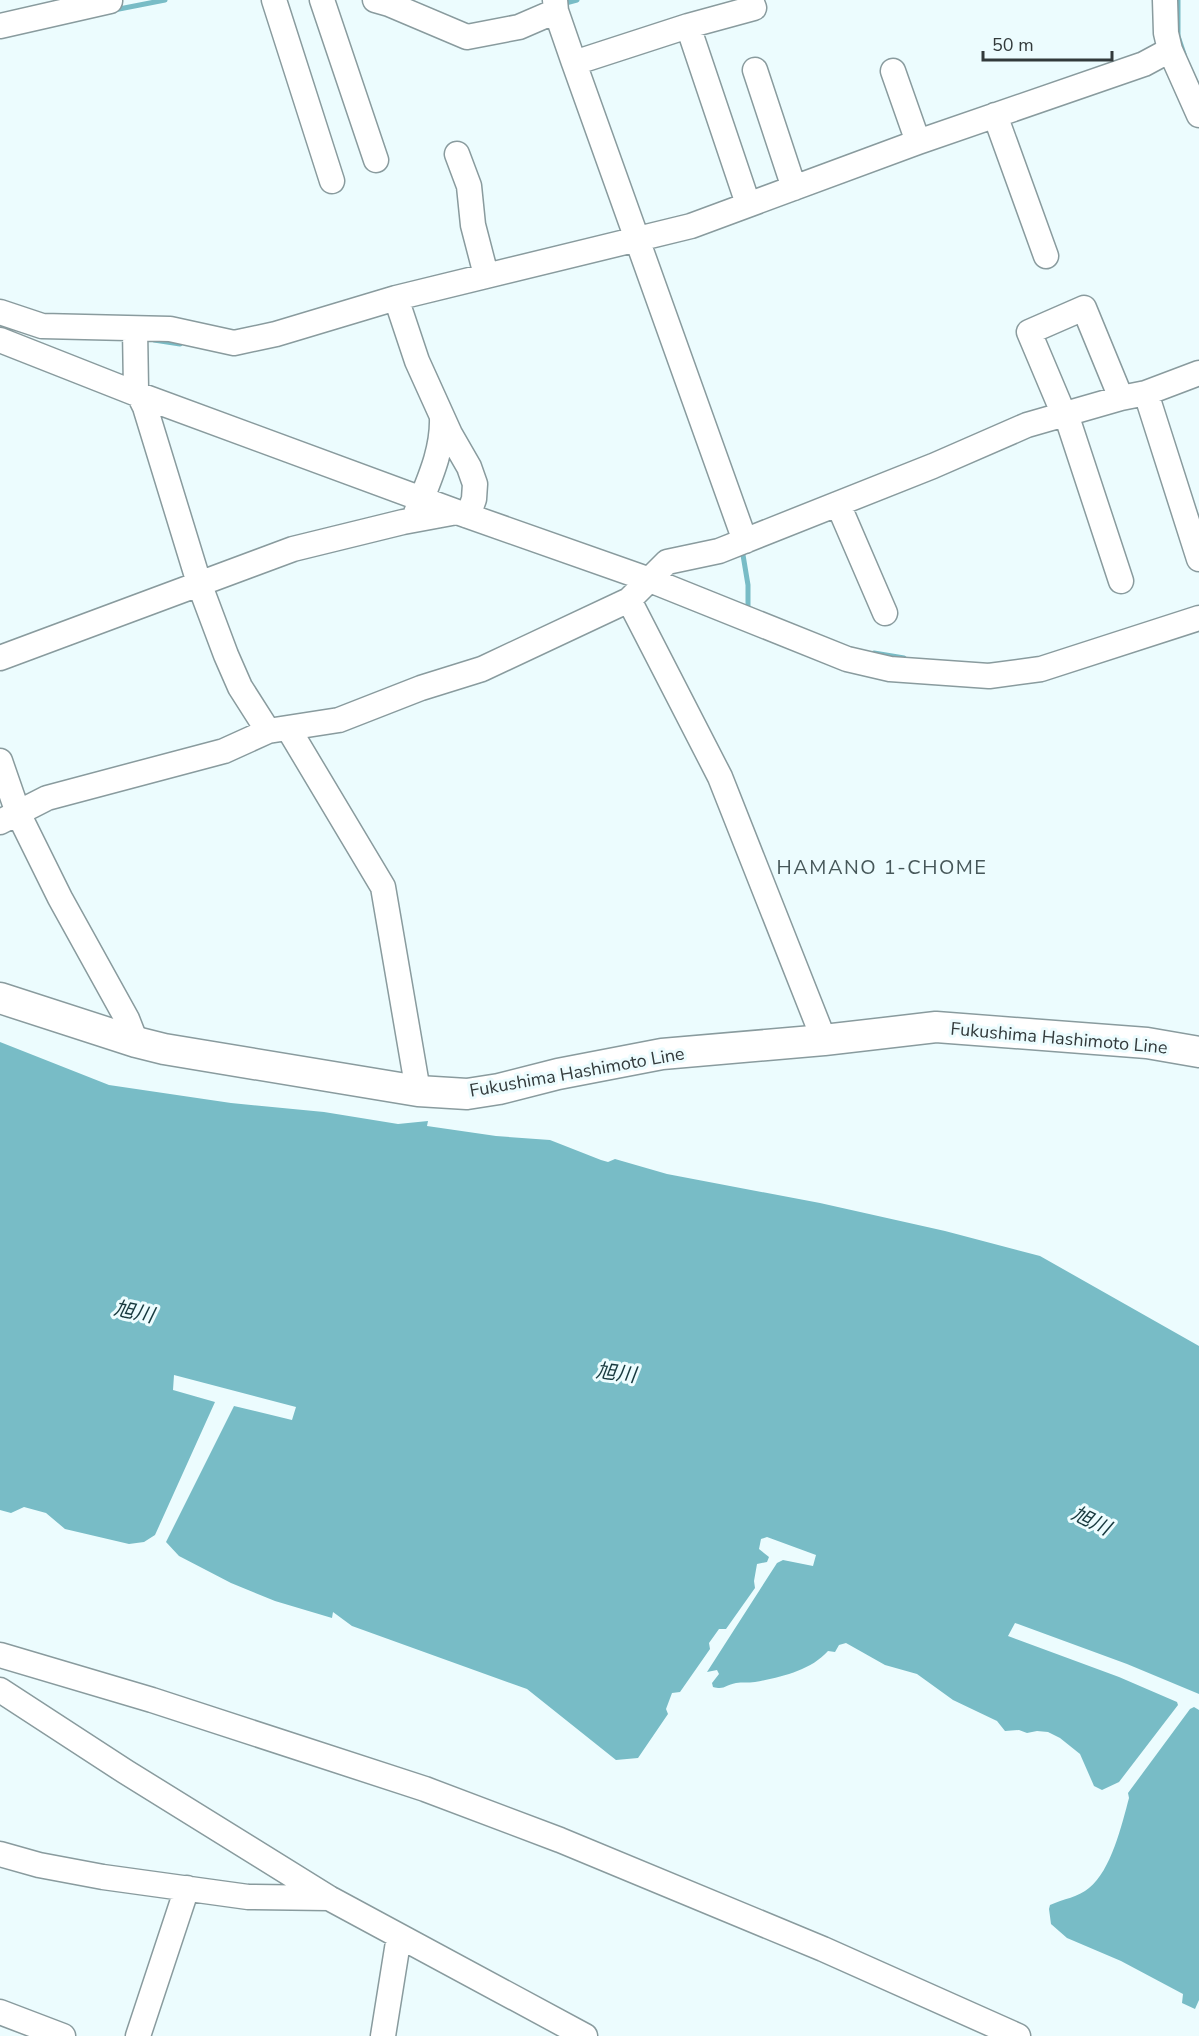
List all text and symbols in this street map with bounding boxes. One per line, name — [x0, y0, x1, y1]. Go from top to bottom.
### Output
scale bar — [983, 24, 1112, 62]
text: 50 m — [992, 33, 1034, 57]
district label: HAMANO 1-CHOME — [776, 854, 988, 881]
street label: Fukushima Hashimoto Line — [950, 1017, 1168, 1059]
street label: Fukushima Hashimoto Line — [468, 1041, 686, 1103]
water label: 旭川 — [112, 1295, 158, 1330]
water label: 旭川 — [595, 1357, 639, 1389]
water label: 旭川 — [1067, 1500, 1117, 1543]

